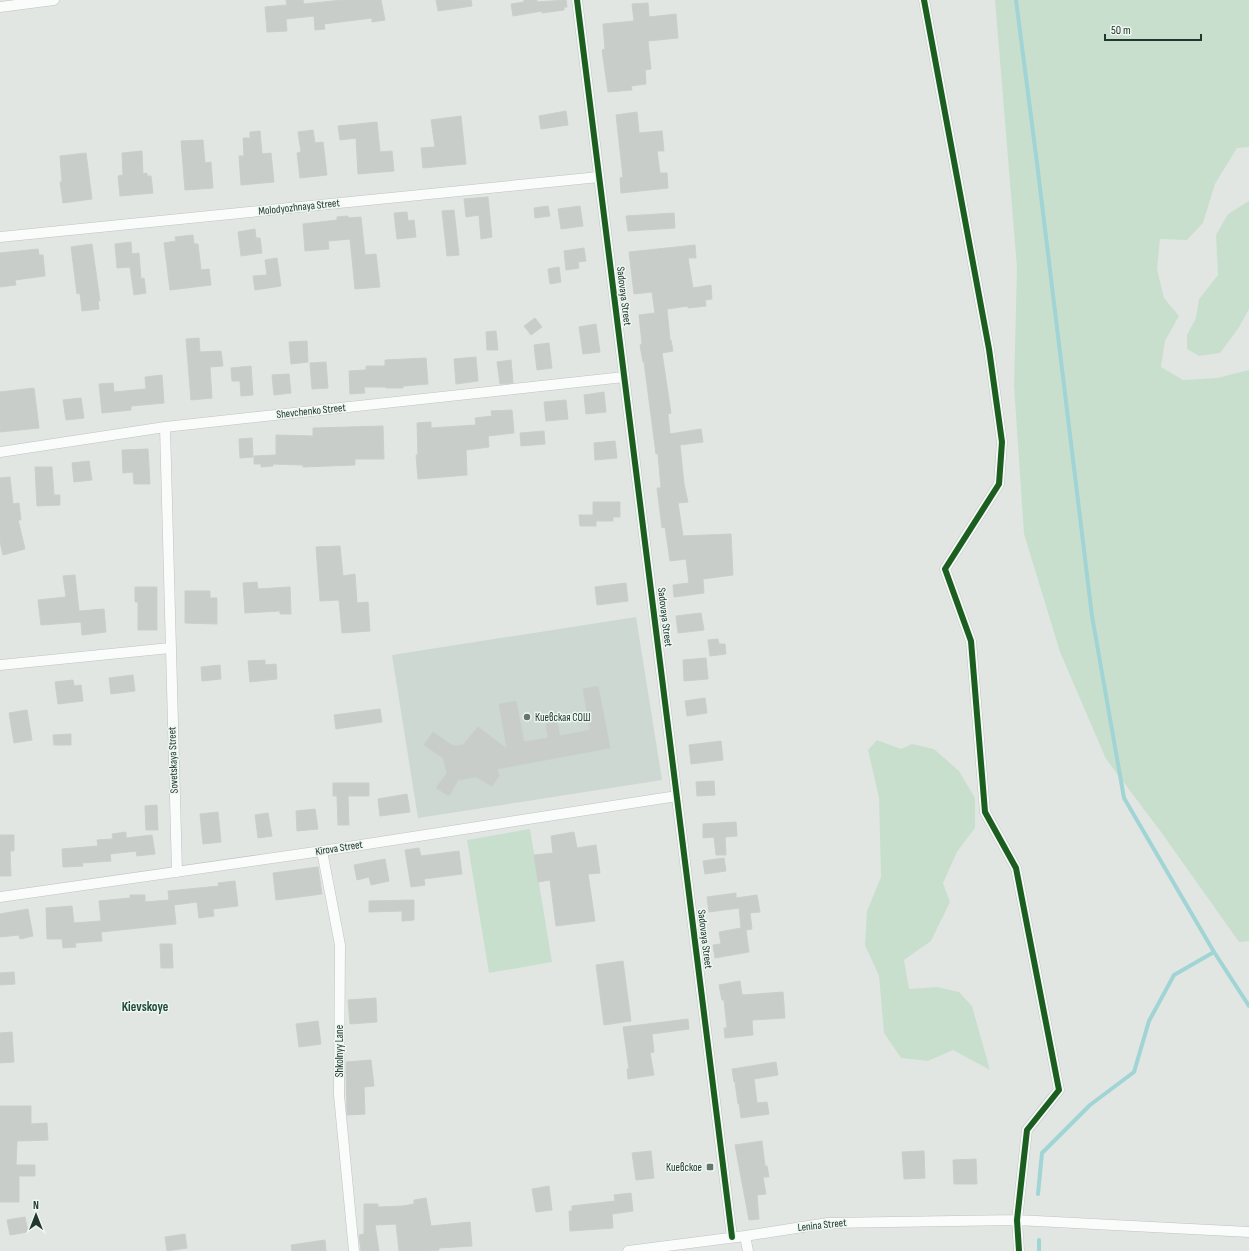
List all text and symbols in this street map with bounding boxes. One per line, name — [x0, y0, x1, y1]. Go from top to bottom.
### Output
scale bar — [1105, 16, 1201, 42]
text: 50 m — [1111, 23, 1131, 38]
street label: Molodyozhnaya Street — [258, 196, 341, 218]
street label: Sadovaya Street — [614, 266, 634, 327]
street label: Shevchenko Street — [276, 401, 347, 421]
street label: Sadovaya Street — [655, 587, 675, 648]
place label: Киевская СОШ — [535, 711, 591, 724]
marker: Киевская СОШ — [522, 712, 532, 722]
street label: Sovetskaya Street — [165, 726, 181, 794]
street label: Kirova Street — [314, 838, 364, 858]
street label: Sadovaya Street — [695, 909, 715, 970]
district label: Kievskoye — [122, 999, 169, 1015]
street label: Shkolnyy Lane — [333, 1025, 346, 1077]
place label: Киевское — [666, 1161, 702, 1174]
marker: Киевское — [705, 1162, 715, 1172]
north arrow — [16, 1195, 56, 1235]
text: N — [33, 1199, 39, 1212]
street label: Lenina Street — [797, 1216, 848, 1234]

